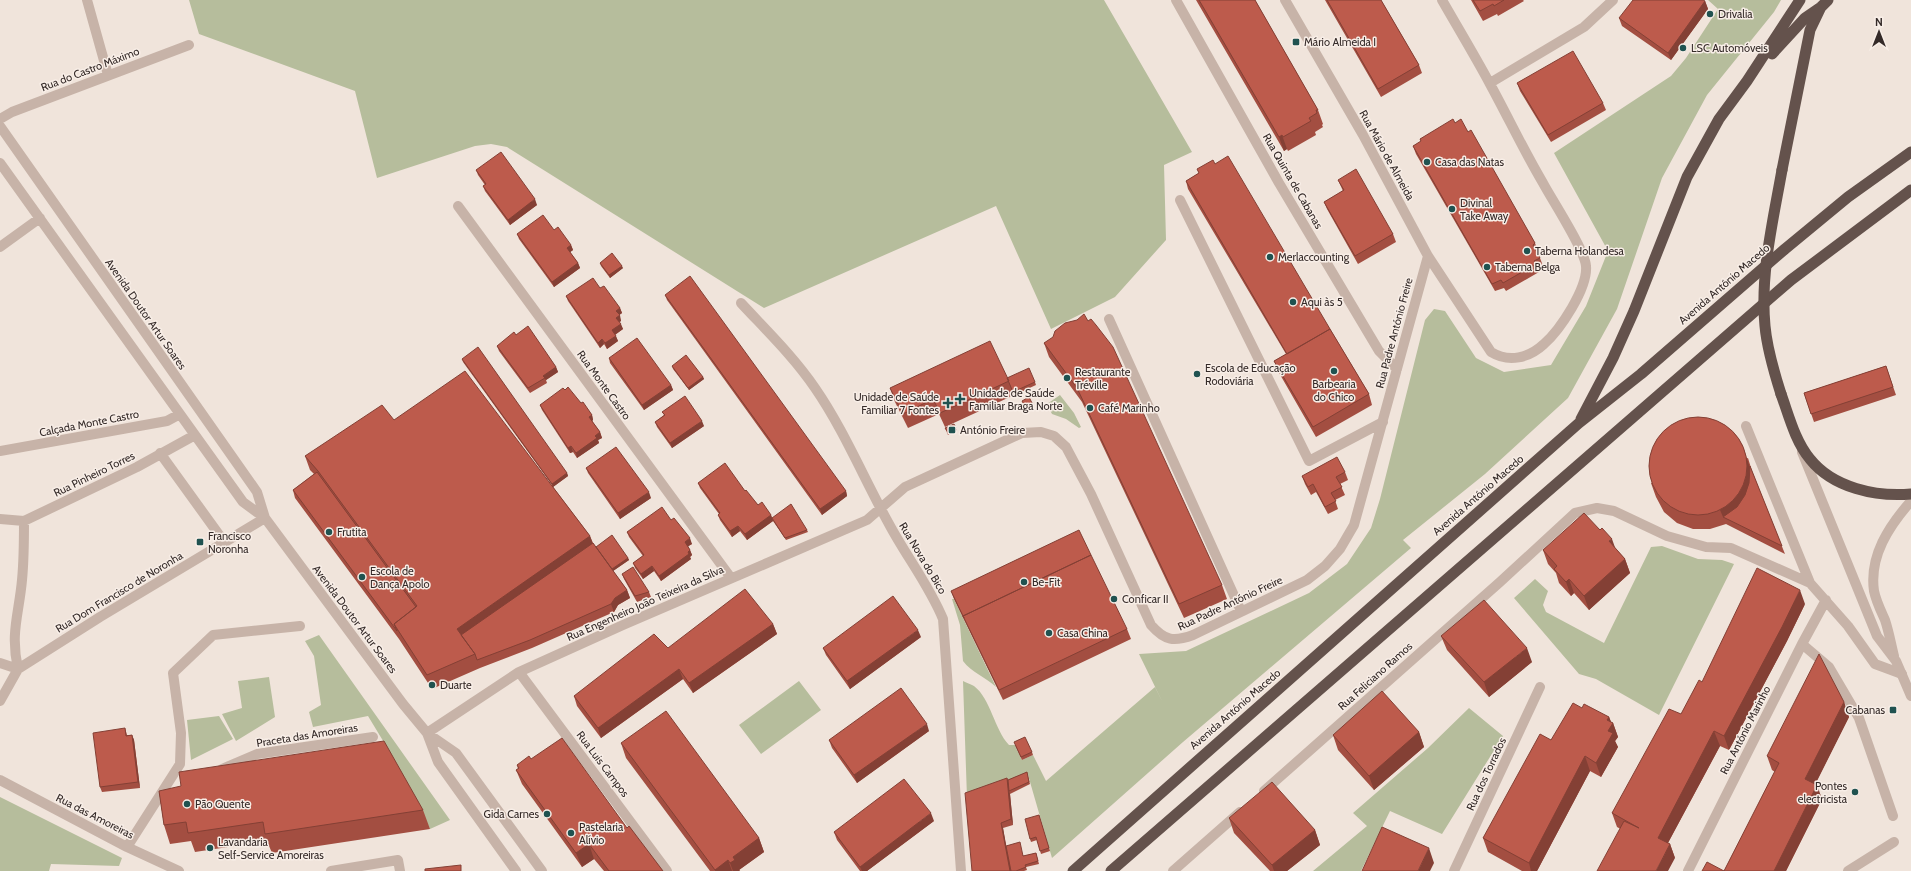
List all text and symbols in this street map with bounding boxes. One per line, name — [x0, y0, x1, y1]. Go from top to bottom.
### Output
place label: Drivalia — [1718, 7, 1753, 21]
marker: Drivalia — [1705, 9, 1715, 19]
north arrow — [1859, 12, 1899, 52]
text: N — [1875, 15, 1883, 29]
place label: Mário Almeida I — [1304, 35, 1376, 49]
marker: Mário Almeida I — [1291, 37, 1301, 47]
place label: LSC Automóveis — [1691, 41, 1768, 55]
marker: LSC Automóveis — [1678, 43, 1688, 53]
street label: Rua do Castro Máximo — [39, 44, 141, 94]
street label: Rua Mário de Almeida — [1356, 107, 1418, 203]
street label: Rua Quinta de Cabanas — [1260, 131, 1326, 232]
place label: Casa das Natas — [1435, 155, 1505, 169]
marker: Casa das Natas — [1422, 157, 1432, 167]
place label: Divinal Take Away — [1460, 196, 1509, 223]
marker: Divinal Take Away — [1447, 204, 1457, 214]
street label: Avenida António Macedo — [1676, 241, 1772, 327]
place label: Taberna Holandesa — [1535, 244, 1625, 258]
marker: Taberna Holandesa — [1522, 246, 1532, 256]
place label: Merlaccounting — [1278, 250, 1350, 264]
marker: Merlaccounting — [1265, 252, 1275, 262]
street label: Avenida Doutor Artur Soares — [102, 256, 190, 372]
place label: Taberna Belga — [1495, 260, 1561, 274]
marker: Taberna Belga — [1482, 262, 1492, 272]
street label: Rua Padre António Freire — [1372, 276, 1416, 390]
place label: Aqui às 5 — [1301, 295, 1343, 309]
marker: Aqui às 5 — [1288, 297, 1298, 307]
street label: Rua Monte Castro — [574, 348, 634, 422]
place label: Escola de Educação Rodoviária — [1205, 361, 1296, 388]
place label: Restaurante Tréville — [1075, 365, 1131, 392]
marker: Barbearia do Chico — [1329, 366, 1339, 376]
marker: Escola de Educação Rodoviária — [1192, 369, 1202, 379]
marker: Restaurante Tréville — [1062, 373, 1072, 383]
place label: Barbearia do Chico — [1312, 377, 1356, 404]
place label: Unidade de Saúde Familiar Braga Norte — [969, 386, 1063, 413]
place label: Unidade de Saúde Familiar 7 Fontes — [854, 390, 939, 417]
marker: Unidade de Saúde Familiar Braga Norte — [954, 393, 966, 405]
marker: Unidade de Saúde Familiar 7 Fontes — [942, 397, 954, 409]
place label: Café Marinho — [1098, 401, 1160, 415]
marker: Café Marinho — [1085, 403, 1095, 413]
street label: Calçada Monte Castro — [38, 406, 140, 440]
place label: António Freire — [960, 423, 1025, 437]
marker: António Freire — [947, 425, 957, 435]
street label: Rua Pinheiro Torres — [51, 448, 137, 500]
street label: Avenida António Macedo — [1430, 452, 1526, 538]
street label: Rua Nova do Bico — [896, 520, 950, 596]
place label: Frutita — [337, 525, 367, 539]
marker: Frutita — [324, 527, 334, 537]
place label: Francisco Noronha — [208, 529, 251, 556]
marker: Francisco Noronha — [195, 537, 205, 547]
street label: Rua Dom Francisco de Noronha — [53, 548, 186, 636]
street label: Avenida Doutor Artur Soares — [310, 562, 401, 676]
street label: Rua Engenheiro João Teixeira da Silva — [564, 562, 726, 644]
place label: Escola de Dança Apolo — [370, 564, 430, 591]
marker: Escola de Dança Apolo — [357, 572, 367, 582]
street label: Rua Padre António Freire — [1175, 572, 1285, 633]
place label: Be-Fit — [1032, 575, 1061, 589]
marker: Be-Fit — [1019, 577, 1029, 587]
place label: Conficar II — [1122, 592, 1169, 606]
marker: Conficar II — [1109, 594, 1119, 604]
place label: Casa China — [1057, 626, 1109, 640]
marker: Casa China — [1044, 628, 1054, 638]
street label: Rua Feliciano Ramos — [1335, 639, 1415, 713]
street label: Avenida António Macedo — [1187, 666, 1283, 752]
place label: Duarte — [440, 678, 472, 692]
marker: Duarte — [427, 680, 437, 690]
street label: Rua António Marinho — [1717, 683, 1773, 777]
place label: Cabanas — [1846, 703, 1885, 717]
marker: Cabanas — [1888, 705, 1898, 715]
street label: Praceta das Amoreiras — [255, 720, 359, 750]
street label: Rua Luis Campos — [574, 728, 633, 800]
street label: Rua dos Torrados — [1463, 735, 1509, 813]
place label: Pontes electricista — [1798, 779, 1848, 806]
marker: Pontes electricista — [1850, 787, 1860, 797]
street label: Rua das Amoreiras — [54, 790, 137, 842]
place label: Pão Quente — [195, 797, 250, 811]
marker: Pão Quente — [182, 799, 192, 809]
place label: Gida Carnes — [484, 807, 539, 821]
marker: Gida Carnes — [542, 809, 552, 819]
place label: Pastelaria Alívio — [579, 820, 624, 847]
marker: Pastelaria Alívio — [566, 828, 576, 838]
place label: Lavandaria Self-Service Amoreiras — [218, 835, 324, 862]
marker: Lavandaria Self-Service Amoreiras — [205, 843, 215, 853]

